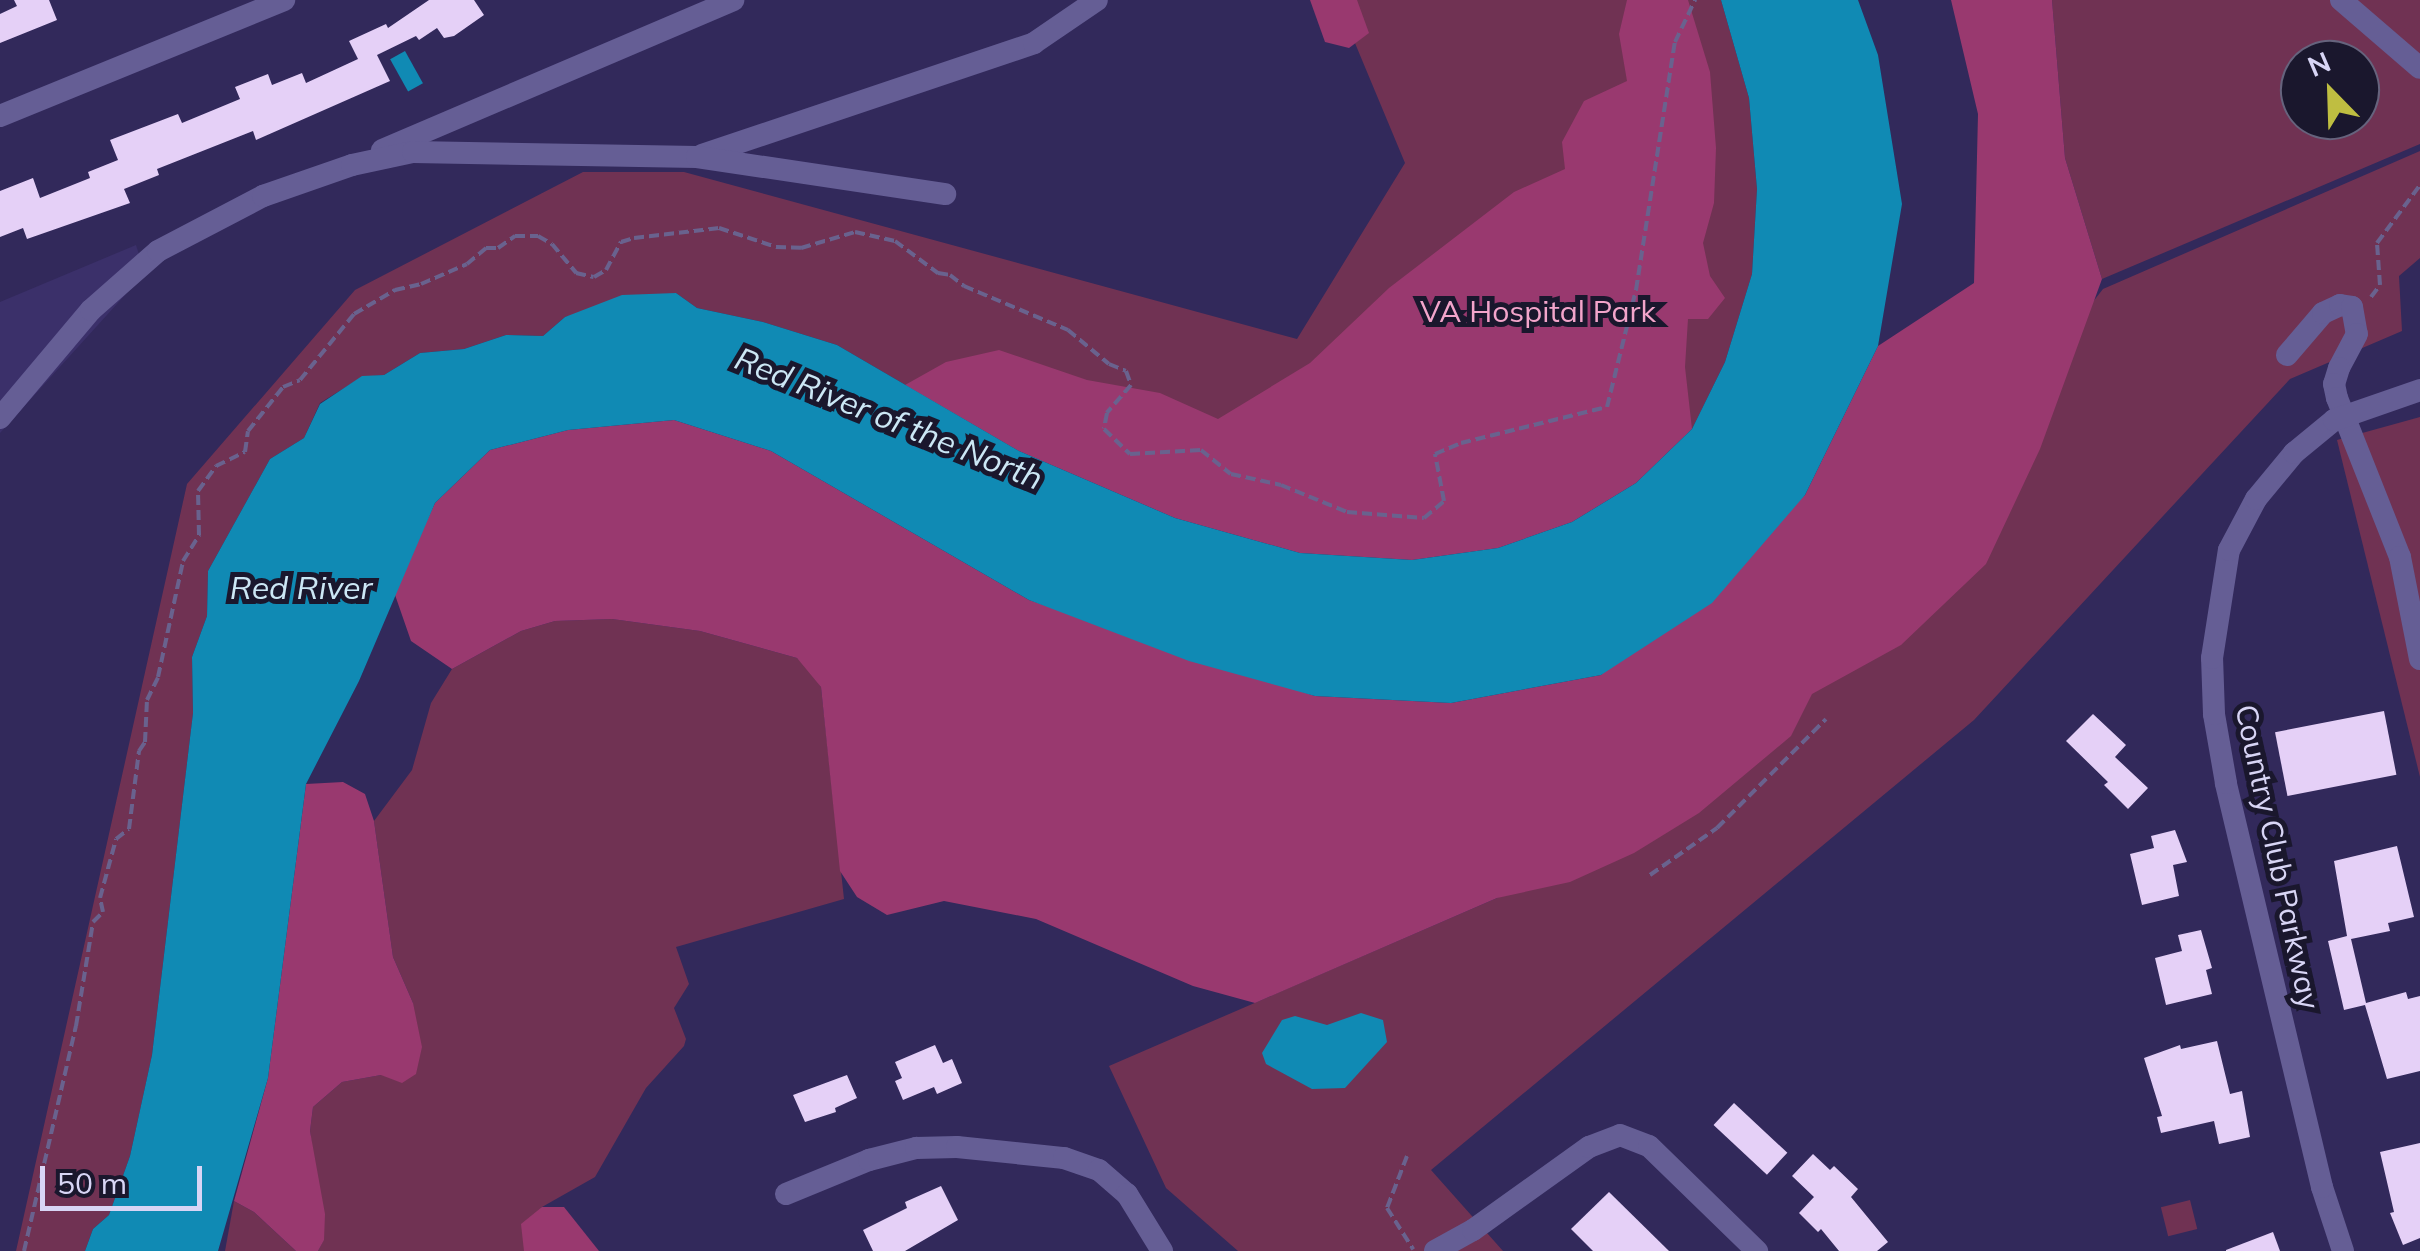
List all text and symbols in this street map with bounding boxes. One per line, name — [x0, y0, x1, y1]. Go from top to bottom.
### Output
north arrow — [2280, 40, 2380, 140]
text: N — [2302, 44, 2335, 84]
park label: VA Hospital Park — [1420, 293, 1656, 329]
water label: Red River of the North — [730, 339, 1048, 497]
water label: Red River — [230, 568, 372, 606]
street label: Country Club Parkway — [2228, 701, 2328, 1013]
scale bar — [45, 1146, 208, 1208]
text: 50 m — [57, 1164, 127, 1202]

